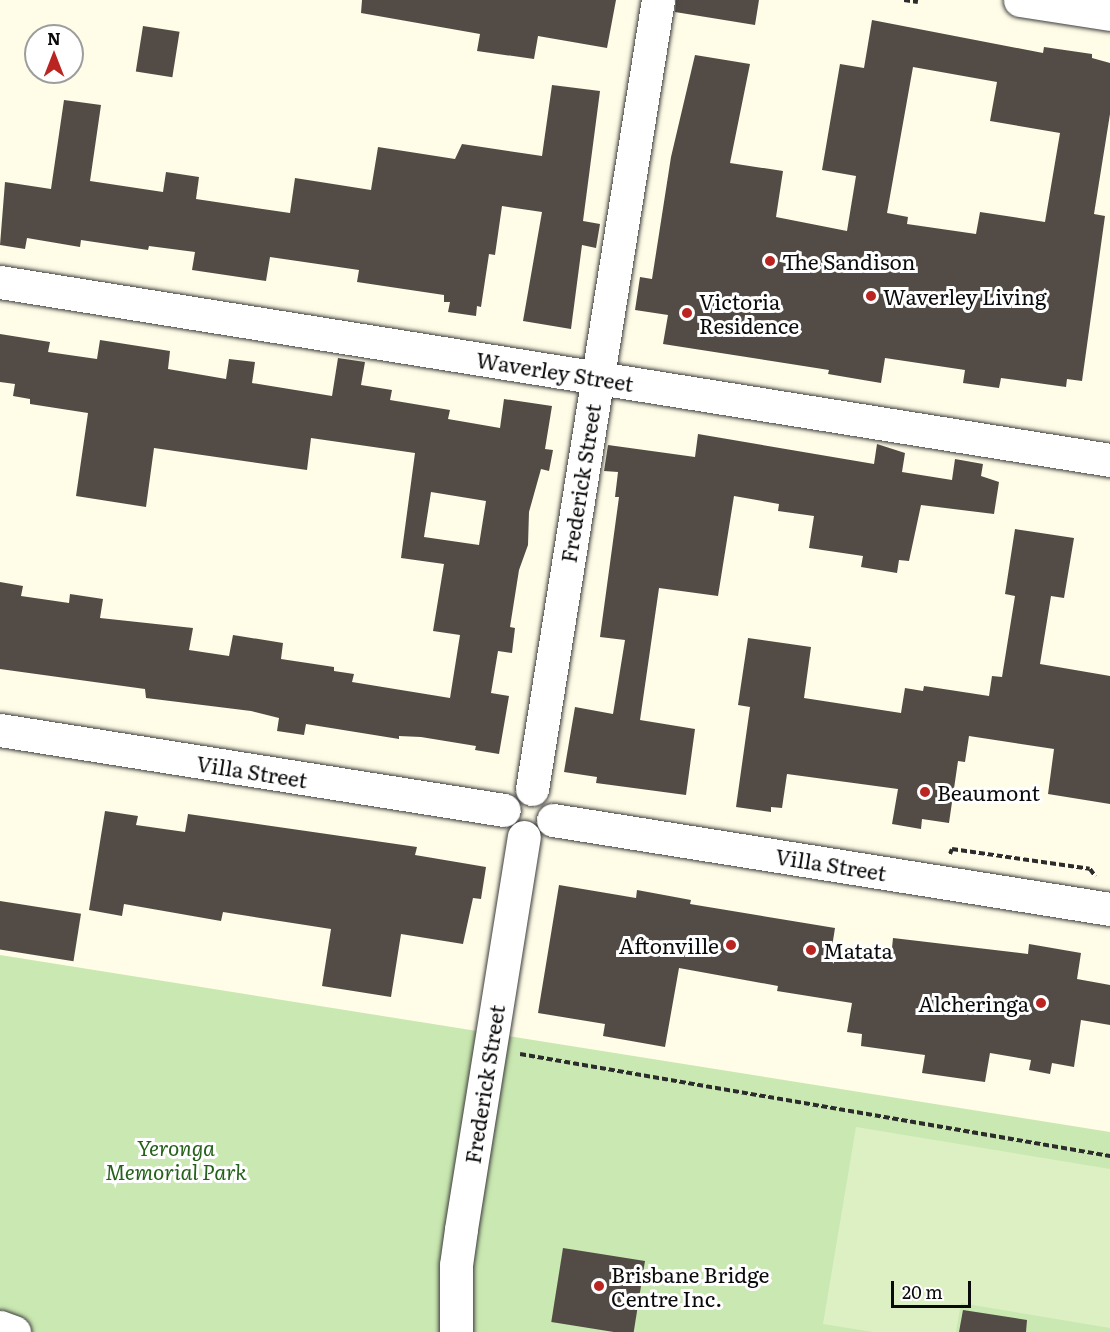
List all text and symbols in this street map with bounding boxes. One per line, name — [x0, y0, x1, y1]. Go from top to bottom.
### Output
north arrow — [24, 24, 84, 84]
text: N — [47, 26, 61, 50]
place label: The Sandison — [782, 248, 915, 274]
marker: The Sandison — [763, 254, 777, 268]
place label: Waverley Living — [883, 283, 1047, 309]
place label: Victoria Residence — [699, 288, 799, 338]
marker: Waverley Living — [864, 289, 878, 303]
marker: Victoria Residence — [680, 306, 694, 320]
street label: Waverley Street — [475, 346, 635, 396]
street label: Frederick Street — [555, 402, 605, 564]
street label: Villa Street — [195, 750, 309, 792]
place label: Beaumont — [937, 779, 1040, 805]
marker: Beaumont — [918, 785, 932, 799]
street label: Villa Street — [774, 843, 888, 885]
place label: Aftonville — [619, 932, 719, 958]
place label: Matata — [823, 937, 893, 963]
marker: Aftonville — [724, 938, 738, 952]
marker: Matata — [804, 943, 818, 957]
place label: Alcheringa — [918, 990, 1029, 1016]
marker: Alcheringa — [1034, 996, 1048, 1010]
street label: Frederick Street — [459, 1003, 509, 1165]
park label: Yeronga Memorial Park — [105, 1134, 247, 1184]
place label: Brisbane Bridge Centre Inc. — [611, 1261, 769, 1311]
scale bar — [894, 1269, 974, 1307]
text: 20 m — [902, 1278, 943, 1305]
marker: Brisbane Bridge Centre Inc. — [592, 1279, 606, 1293]

